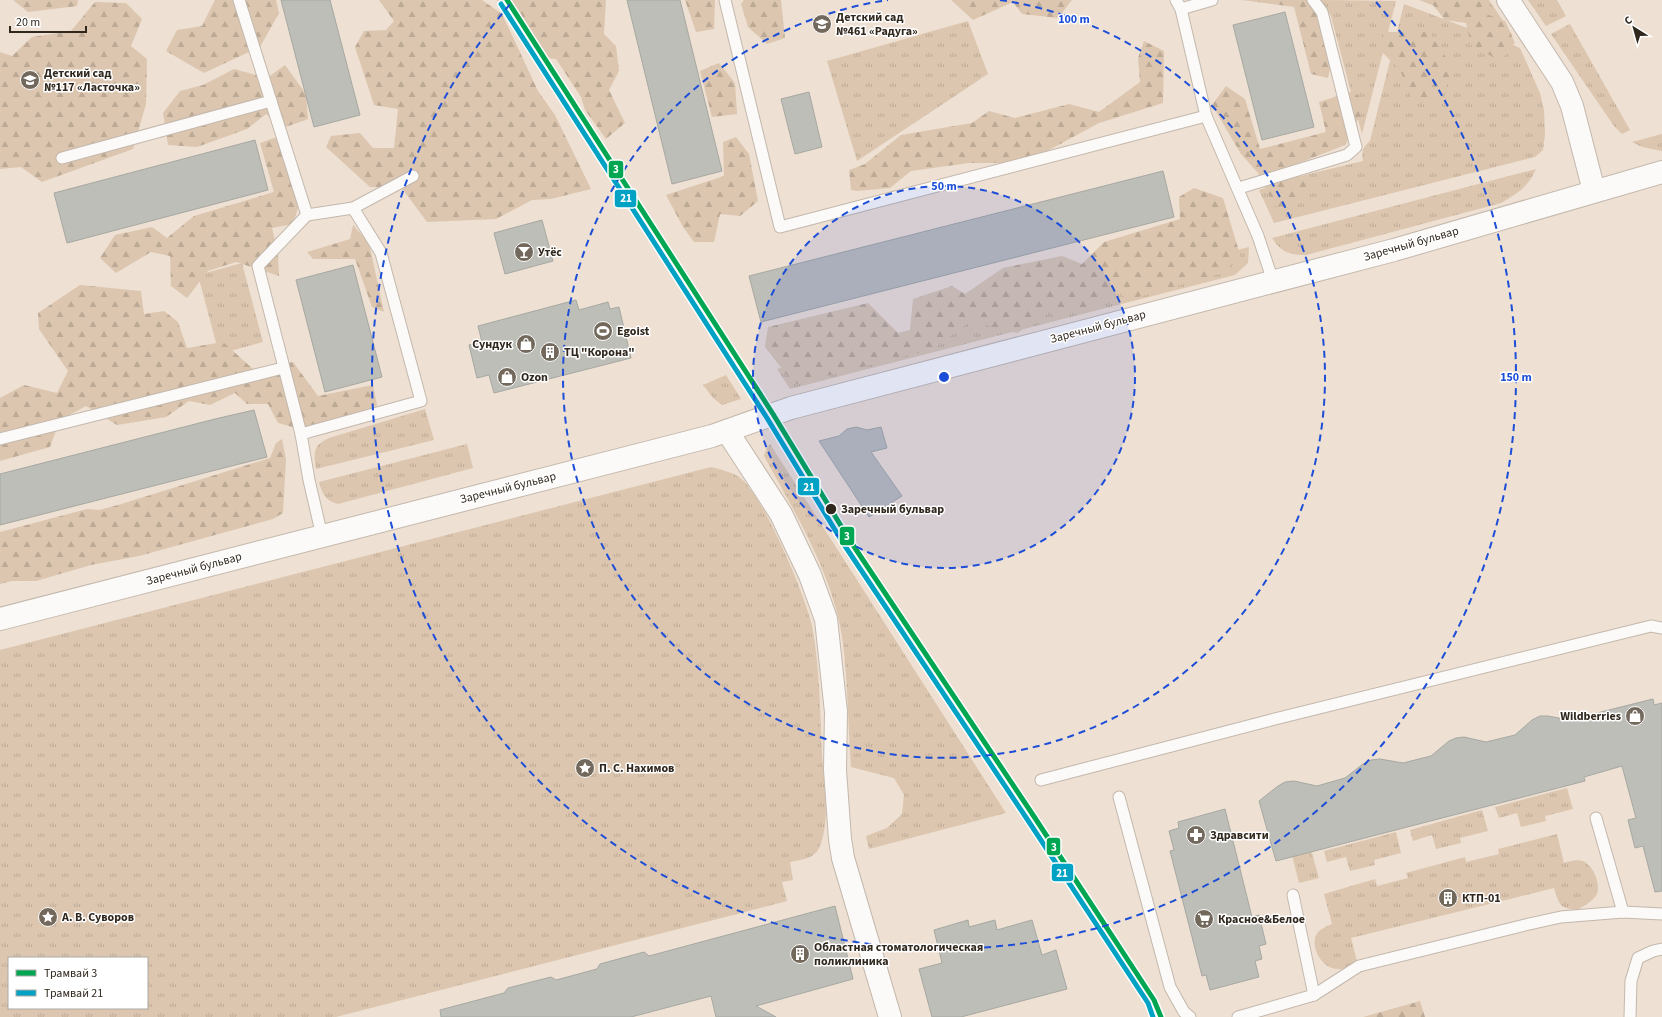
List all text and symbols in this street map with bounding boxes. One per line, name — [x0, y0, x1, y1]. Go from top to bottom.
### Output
scale bar — [10, 8, 86, 34]
north arrow — [1614, 8, 1654, 48]
place label: Детский сад №461 «Радуга» — [836, 9, 918, 40]
text: 100 m — [1058, 11, 1090, 28]
text: С — [1621, 12, 1636, 28]
school or university icon: Детский сад №461 «Радуга» — [811, 13, 833, 35]
text: 20 m — [16, 14, 40, 31]
place label: Детский сад №117 «Ласточка» — [44, 65, 140, 96]
school or university icon: Детский сад №117 «Ласточка» — [19, 69, 41, 91]
line badge: 3 — [608, 160, 624, 179]
text: 3 — [613, 162, 619, 177]
text: 50 m — [931, 178, 957, 195]
line badge: 21 — [614, 189, 637, 208]
text: 21 — [620, 191, 632, 206]
street label: Заречный бульвар — [1361, 222, 1461, 266]
bar icon: Утёс — [513, 241, 535, 263]
place label: Утёс — [538, 244, 562, 261]
street label: Заречный бульвар — [1048, 306, 1148, 348]
sports icon: Egoist — [592, 320, 614, 342]
place label: Egoist — [617, 323, 650, 340]
shop icon: Сундук — [515, 333, 537, 355]
place label: Сундук — [472, 336, 512, 353]
building icon: ТЦ "Корона" — [539, 341, 561, 363]
place label: ТЦ "Корона" — [564, 344, 635, 361]
shop icon: Ozon — [496, 366, 518, 388]
place label: Ozon — [521, 369, 548, 386]
text: 150 m — [1500, 369, 1532, 386]
centre of rings — [937, 370, 951, 384]
street label: Заречный бульвар — [458, 468, 558, 508]
line badge: 21 — [797, 477, 820, 496]
text: 21 — [803, 480, 815, 495]
place label: Заречный бульвар — [841, 501, 944, 518]
marker: Заречный бульвар — [824, 502, 838, 516]
line badge: 3 — [839, 526, 855, 546]
text: 3 — [844, 529, 850, 544]
street label: Заречный бульвар — [144, 548, 244, 590]
shop icon: Wildberries — [1624, 705, 1646, 727]
place label: Wildberries — [1560, 708, 1621, 725]
place icon: П. С. Нахимов — [574, 757, 596, 779]
place label: П. С. Нахимов — [599, 760, 674, 777]
pharmacy icon: Здравсити — [1185, 824, 1207, 846]
place label: Здравсити — [1210, 827, 1269, 844]
line badge: 3 — [1046, 837, 1061, 856]
text: 3 — [1051, 840, 1057, 855]
line badge: 21 — [1051, 863, 1074, 882]
text: 21 — [1056, 866, 1068, 881]
building icon: КТП-01 — [1437, 887, 1459, 909]
place label: КТП-01 — [1462, 890, 1501, 907]
place icon: А. В. Суворов — [37, 906, 59, 928]
supermarket icon: Красное&Белое — [1193, 908, 1215, 930]
place label: А. В. Суворов — [61, 909, 134, 926]
place label: Красное&Белое — [1218, 911, 1305, 928]
place label: Областная стоматологическая поликлиника — [814, 939, 983, 970]
building icon: Областная стоматологическая поликлиника — [789, 943, 811, 965]
legend — [8, 957, 148, 1009]
text: Трамвай 3 — [44, 965, 97, 982]
text: Трамвай 21 — [44, 985, 103, 1002]

